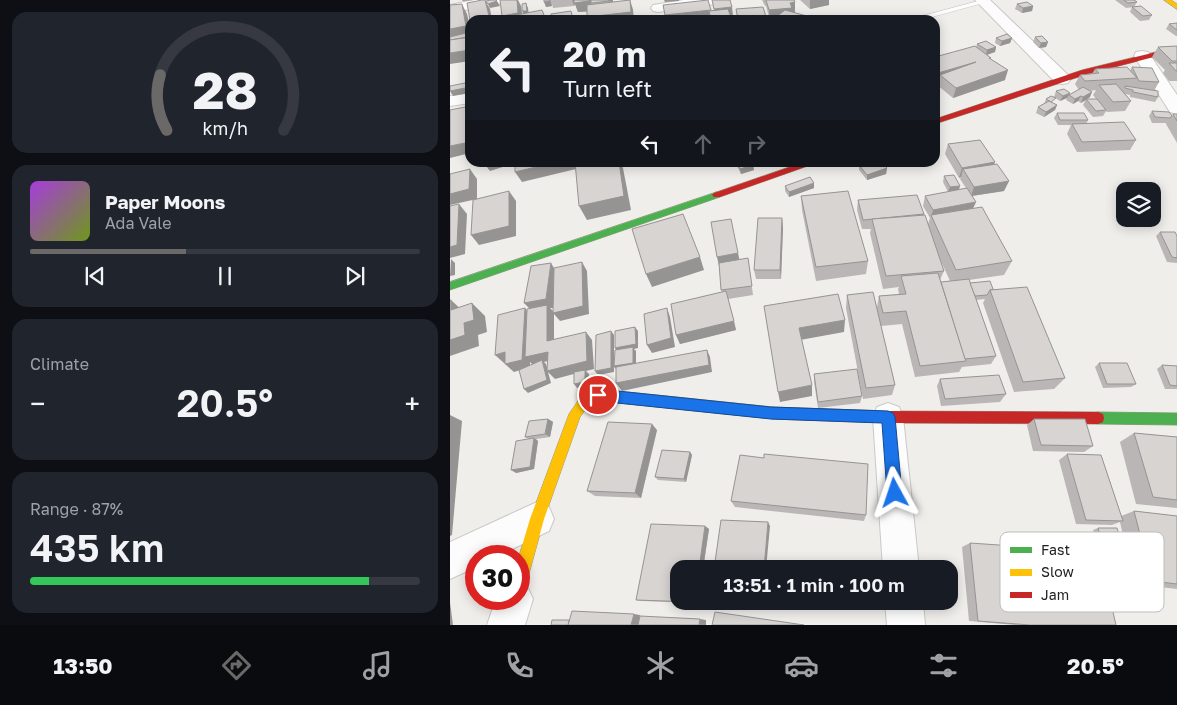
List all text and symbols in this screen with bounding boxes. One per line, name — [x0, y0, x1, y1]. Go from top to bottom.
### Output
text: 20 m — [563, 33, 646, 75]
icon: left — [480, 35, 545, 100]
text: 28 — [192, 58, 258, 120]
text: Turn left — [563, 75, 652, 102]
text: km/h — [202, 117, 248, 139]
icon: left — [636, 130, 664, 158]
icon: ahead — [689, 130, 717, 158]
icon: right — [742, 130, 770, 158]
map controls — [1116, 182, 1161, 227]
button: layers — [1116, 182, 1161, 227]
text: Paper Moons — [105, 190, 225, 213]
text: Ada Vale — [105, 213, 171, 233]
icon: previous — [81, 262, 109, 290]
icon: pause — [211, 262, 239, 290]
icon: next — [341, 262, 369, 290]
text: Climate — [30, 354, 89, 374]
pin — [577, 374, 619, 416]
text: 20.5° — [177, 380, 273, 425]
icon: arrive — [584, 381, 612, 409]
text: − — [30, 387, 45, 420]
text: + — [405, 387, 420, 420]
position arrow — [868, 466, 920, 518]
text: Range · 87% — [30, 499, 123, 519]
text: 435 km — [30, 525, 164, 570]
legend — [1000, 532, 1164, 612]
text: Fast — [1041, 541, 1070, 558]
speed limit sign: 30 — [465, 545, 530, 610]
text: Slow — [1041, 563, 1074, 580]
text: 13:51 · 1 min · 100 m — [723, 573, 905, 596]
text: Jam — [1041, 586, 1069, 603]
icon: directions — [219, 648, 254, 683]
icon: music — [360, 648, 395, 683]
icon: phone — [502, 648, 537, 683]
icon: climate — [643, 648, 678, 683]
icon: car — [784, 648, 819, 683]
icon: filters — [926, 648, 961, 683]
text: 13:50 — [53, 652, 113, 679]
text: 20.5° — [1067, 652, 1124, 679]

